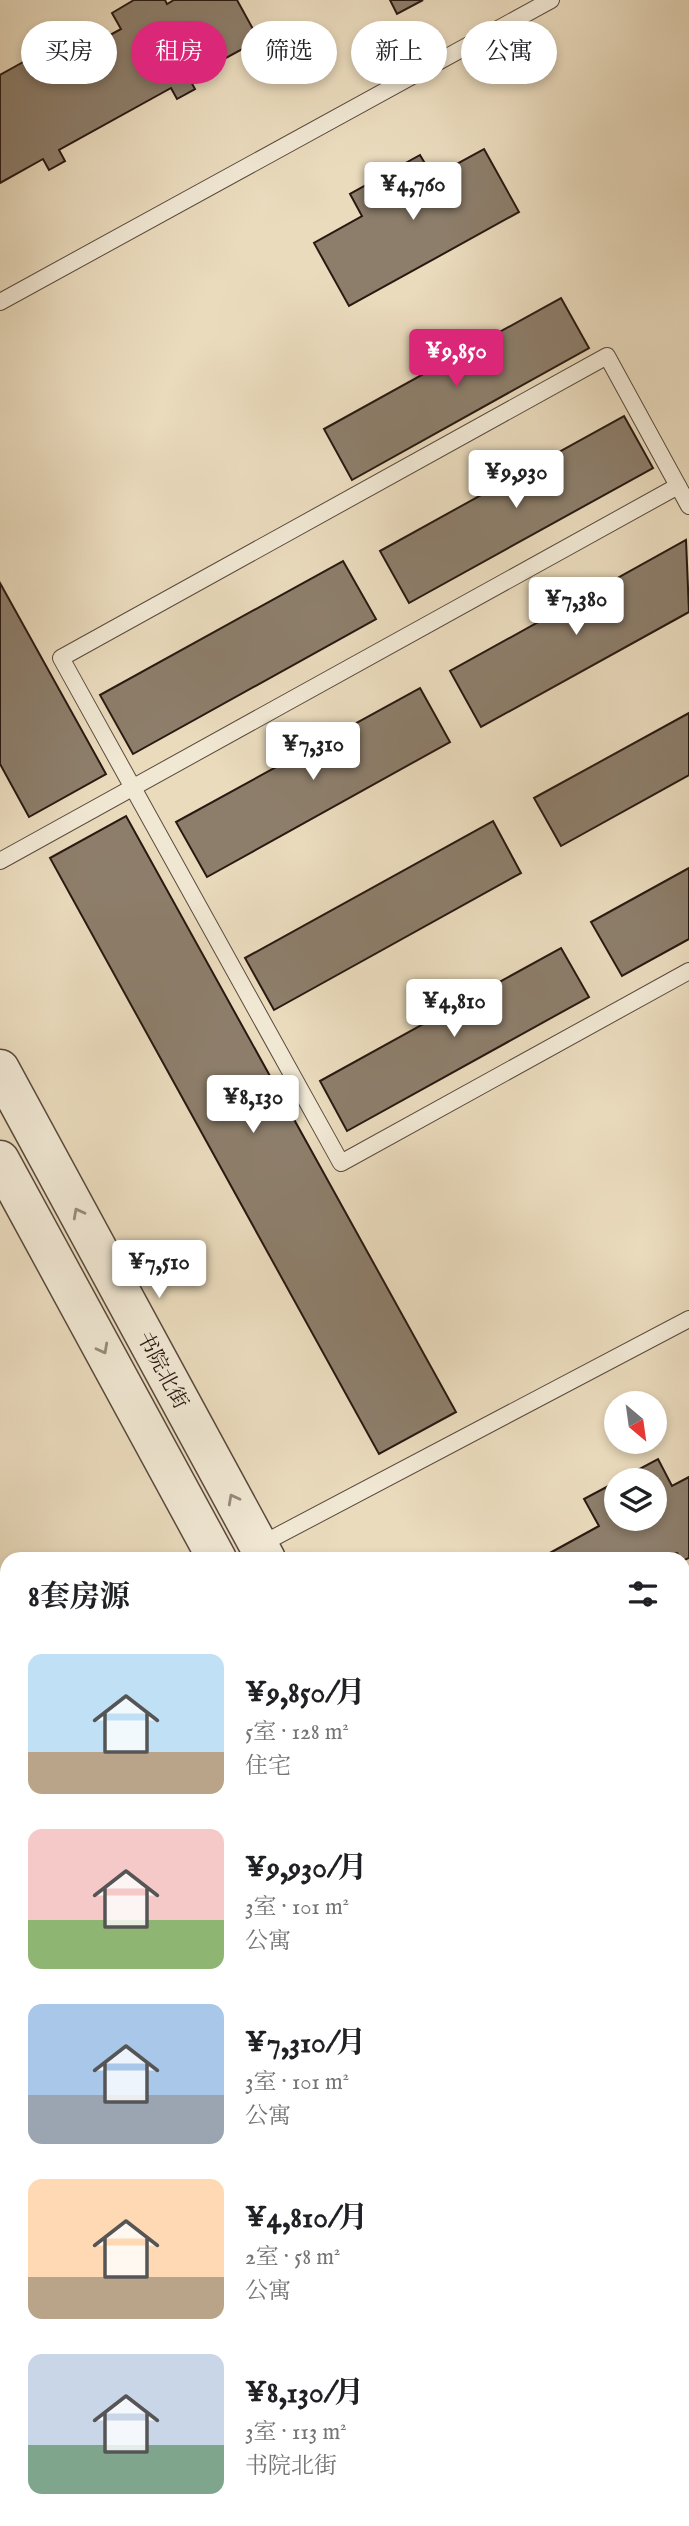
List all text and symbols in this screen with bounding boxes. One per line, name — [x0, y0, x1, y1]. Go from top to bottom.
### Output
chip: 买房 — [21, 21, 117, 84]
chip: 租房 — [131, 21, 227, 84]
chip: 筛选 — [241, 21, 337, 84]
chip: 新上 — [351, 21, 447, 84]
chip: 公寓 — [461, 21, 557, 84]
pin: ¥4,760 — [356, 162, 470, 222]
text: ¥4,760 — [380, 170, 446, 199]
pin: ¥9,850 — [399, 330, 513, 389]
text: ¥9,850 — [425, 337, 487, 366]
pin: ¥9,930 — [459, 450, 573, 510]
text: ¥9,930 — [485, 458, 547, 487]
pin: ¥7,380 — [519, 578, 633, 637]
text: ¥7,380 — [545, 585, 607, 614]
pin: ¥7,310 — [256, 722, 370, 782]
text: ¥7,310 — [282, 730, 344, 759]
pin: ¥4,810 — [397, 979, 511, 1039]
text: ¥4,810 — [422, 987, 486, 1016]
pin: ¥8,130 — [196, 1076, 310, 1135]
text: ¥8,130 — [223, 1083, 283, 1112]
one-way arrow — [73, 1208, 86, 1220]
pin: ¥7,510 — [102, 1240, 216, 1300]
text: ¥7,510 — [128, 1248, 190, 1277]
street label: 书院北街 — [130, 1327, 193, 1414]
one-way arrow — [94, 1342, 108, 1354]
north arrow — [604, 1391, 667, 1454]
map controls — [604, 1391, 667, 1531]
button: layers — [604, 1468, 667, 1531]
one-way arrow — [228, 1494, 241, 1506]
icon: filters — [624, 1575, 662, 1613]
text: 8套房源 — [28, 1579, 130, 1617]
text: ¥9,850/月 — [245, 1675, 365, 1713]
icon: home — [84, 1682, 168, 1766]
text: 5室 · 128 m² — [245, 1718, 349, 1747]
text: 住宅 — [245, 1752, 291, 1781]
text: ¥9,930/月 — [245, 1850, 367, 1888]
icon: home — [84, 1857, 168, 1941]
text: 3室 · 101 m² — [245, 1893, 349, 1922]
text: 公寓 — [245, 1927, 291, 1956]
text: ¥7,310/月 — [245, 2025, 366, 2063]
icon: home — [84, 2032, 168, 2116]
text: 3室 · 101 m² — [245, 2068, 349, 2097]
text: 公寓 — [245, 2102, 291, 2131]
text: ¥4,810/月 — [245, 2200, 368, 2238]
icon: home — [84, 2207, 168, 2291]
text: 2室 · 58 m² — [245, 2243, 340, 2272]
text: 公寓 — [245, 2277, 291, 2306]
text: ¥8,130/月 — [245, 2375, 364, 2413]
icon: home — [84, 2382, 168, 2466]
text: 3室 · 113 m² — [245, 2418, 347, 2447]
text: 书院北街 — [245, 2452, 337, 2481]

